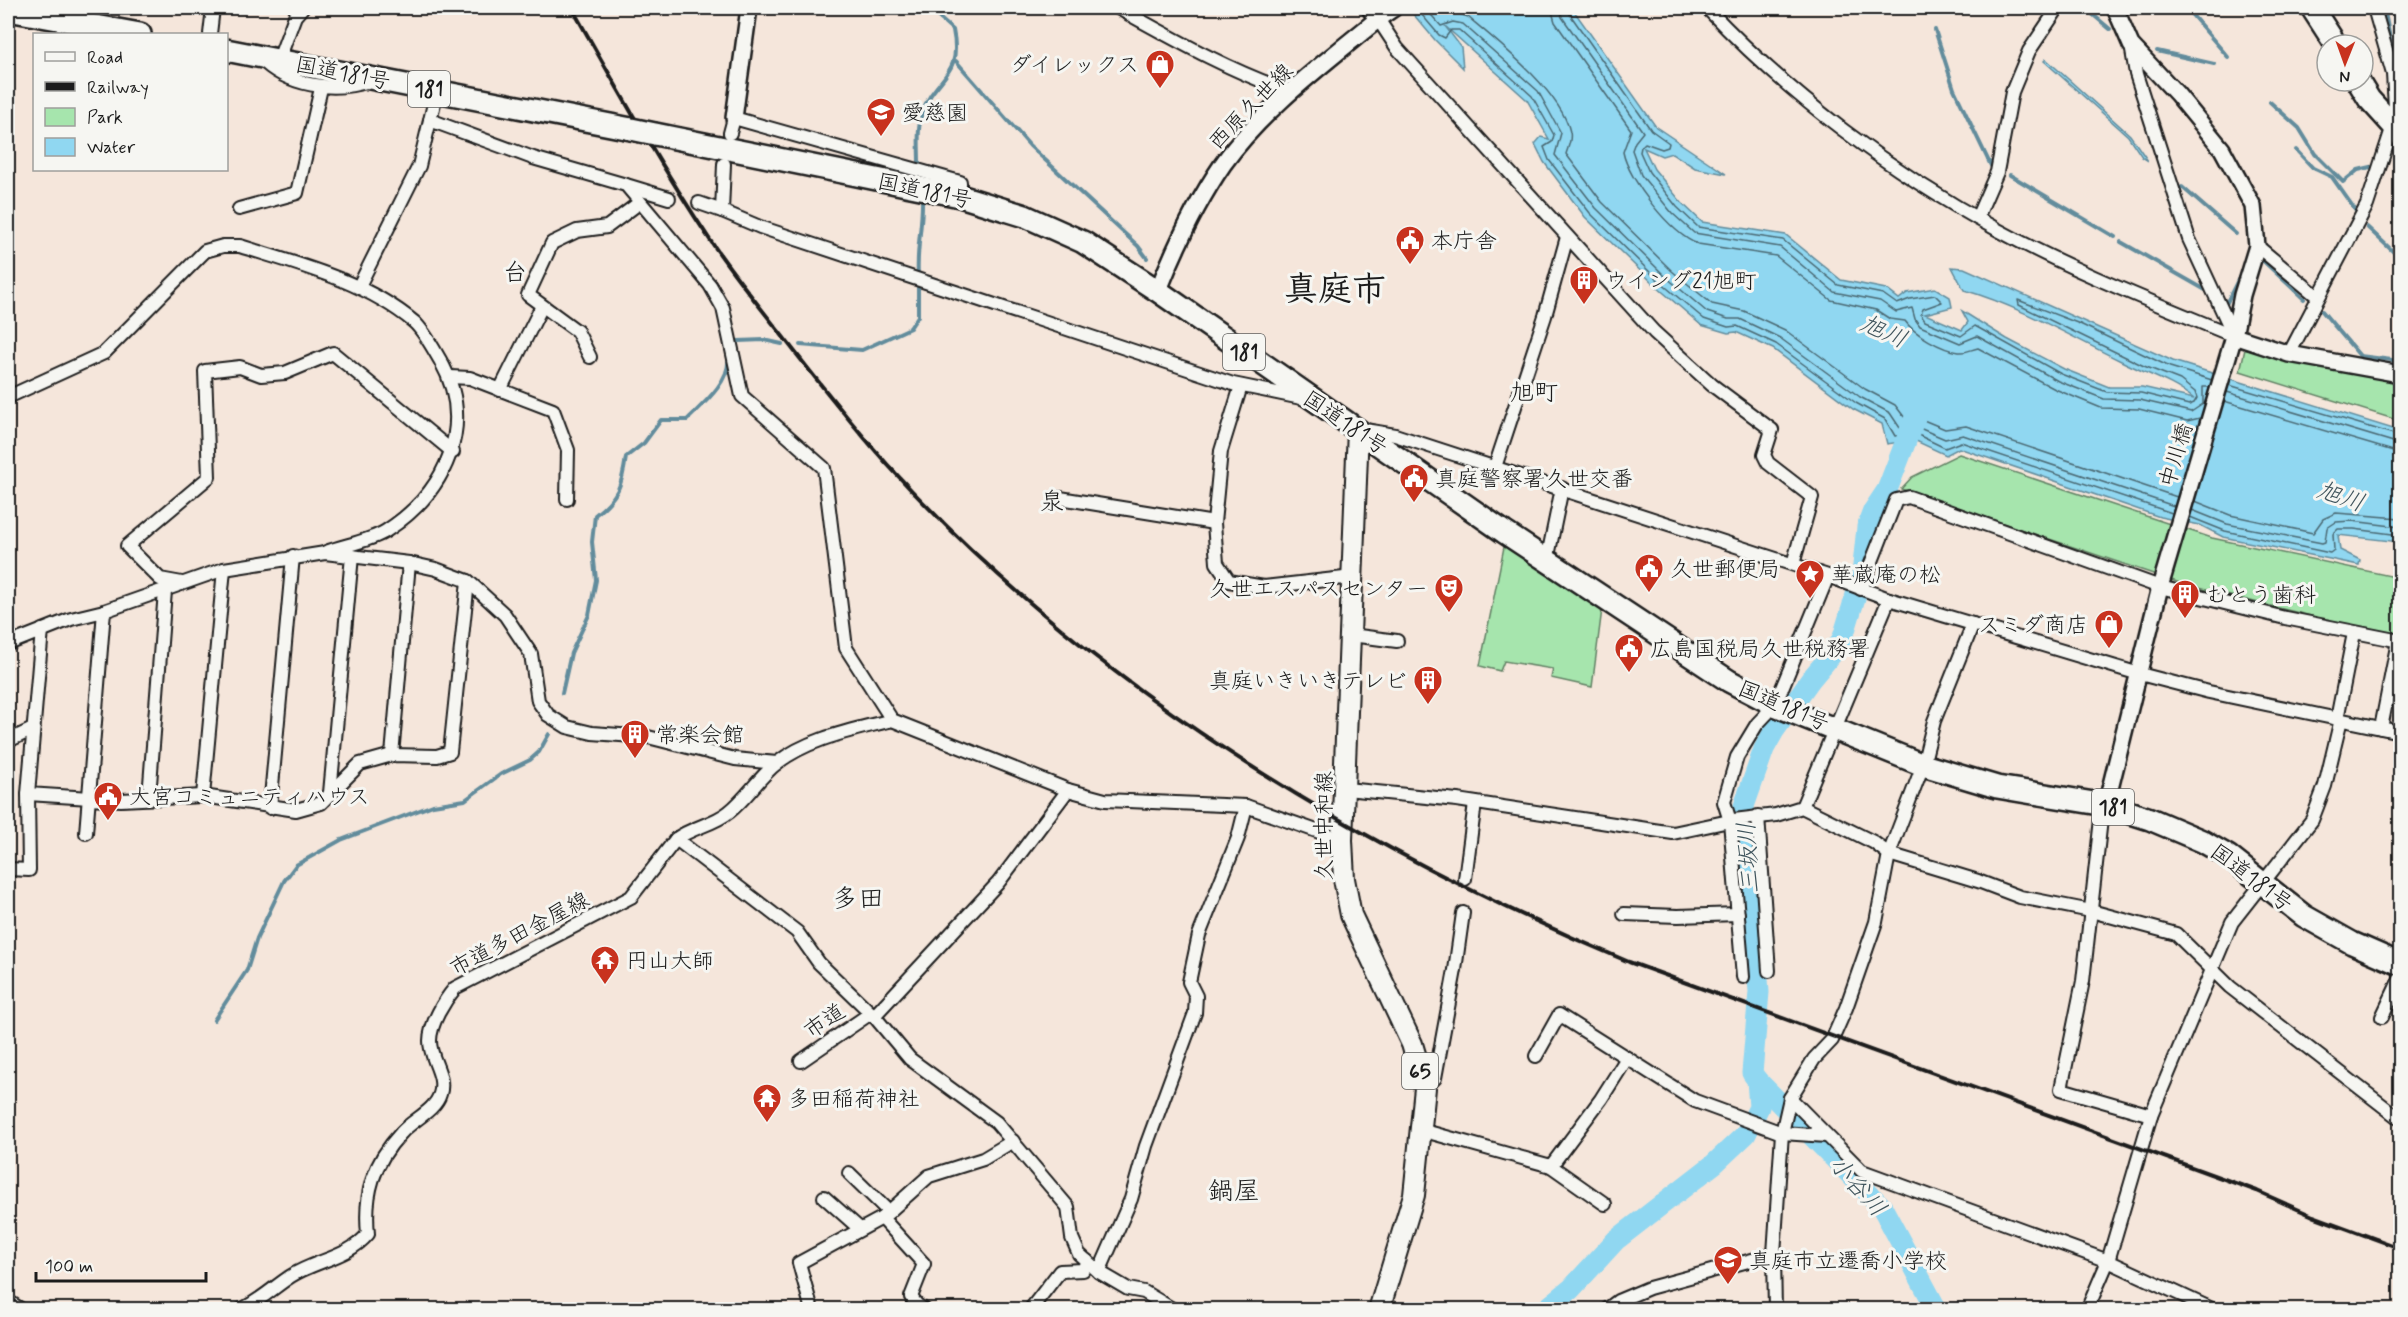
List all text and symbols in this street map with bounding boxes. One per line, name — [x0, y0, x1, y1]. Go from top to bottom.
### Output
legend — [33, 33, 228, 171]
north arrow — [2315, 33, 2375, 93]
text: Road — [87, 46, 123, 70]
shop icon: ダイレックス — [1144, 48, 1176, 90]
street label: 国道181号 — [293, 51, 393, 97]
place label: ダイレックス — [1010, 52, 1139, 80]
street label: 西原久世線 — [1203, 58, 1300, 157]
text: N — [2339, 66, 2350, 87]
road number: 181 — [408, 71, 450, 107]
text: Railway — [87, 76, 149, 100]
school or university icon: 愛慈園 — [865, 96, 897, 138]
place label: 愛慈園 — [902, 100, 968, 128]
text: Park — [87, 106, 123, 130]
text: Water — [87, 136, 136, 160]
street label: 国道181号 — [875, 168, 975, 216]
public building icon: 本庁舎 — [1394, 224, 1426, 266]
place label: 本庁舎 — [1431, 228, 1497, 256]
district label: 台 — [503, 258, 527, 289]
building icon: ウイング21旭町 — [1568, 264, 1600, 306]
district label: 真庭市 — [1284, 268, 1386, 313]
place label: ウイング21旭町 — [1605, 268, 1756, 296]
water label: 旭川 — [1855, 308, 1912, 356]
road number: 181 — [1223, 334, 1265, 370]
district label: 旭町 — [1510, 378, 1558, 409]
street label: 国道181号 — [1297, 385, 1393, 462]
street label: 中川橋 — [2154, 420, 2200, 491]
public building icon: 真庭警察署久世交番 — [1398, 462, 1430, 504]
place label: 真庭警察署久世交番 — [1435, 466, 1633, 494]
water label: 旭川 — [2313, 475, 2368, 520]
district label: 泉 — [1040, 487, 1064, 518]
public building icon: 久世郵便局 — [1633, 552, 1665, 594]
place label: 久世郵便局 — [1670, 556, 1780, 584]
place icon: 華蔵庵の松 — [1794, 558, 1826, 600]
place label: 華蔵庵の松 — [1831, 562, 1941, 590]
theatre icon: 久世エスパスセンター — [1433, 572, 1465, 614]
place label: 久世エスパスセンター — [1209, 576, 1428, 604]
building icon: むとう歯科 — [2169, 578, 2201, 620]
place label: むとう歯科 — [2206, 582, 2316, 610]
shop icon: スミダ商店 — [2093, 608, 2125, 650]
place label: スミダ商店 — [1978, 612, 2088, 640]
public building icon: 広島国税局久世税務署 — [1613, 632, 1645, 674]
place label: 広島国税局久世税務署 — [1650, 636, 1870, 664]
building icon: 真庭いきいきテレビ — [1412, 664, 1444, 706]
place label: 真庭いきいきテレビ — [1209, 668, 1407, 696]
street label: 国道181号 — [1733, 675, 1833, 739]
building icon: 常楽会館 — [619, 718, 651, 760]
place label: 常楽会館 — [656, 722, 744, 750]
street label: 久世中和線 — [1311, 771, 1339, 881]
public building icon: 大宮コミュニティハウス — [92, 780, 124, 822]
place label: 大宮コミュニティハウス — [129, 784, 370, 812]
road number: 181 — [2092, 789, 2134, 825]
water label: 三坂川 — [1732, 821, 1767, 895]
street label: 国道181号 — [2204, 838, 2298, 919]
district label: 多田 — [832, 883, 884, 917]
street label: 市道多田金屋線 — [445, 886, 595, 983]
temple icon: 円山大師 — [589, 944, 621, 986]
place label: 円山大師 — [626, 948, 714, 976]
street label: 市道 — [799, 998, 851, 1046]
road number: 65 — [1402, 1053, 1438, 1089]
temple icon: 多田稲荷神社 — [751, 1082, 783, 1124]
place label: 多田稲荷神社 — [788, 1086, 920, 1114]
water label: 小谷川 — [1821, 1150, 1892, 1224]
district label: 鍋屋 — [1208, 1175, 1260, 1209]
school or university icon: 真庭市立遷喬小学校 — [1712, 1244, 1744, 1286]
scale bar — [36, 1245, 206, 1283]
place label: 真庭市立遷喬小学校 — [1749, 1248, 1947, 1276]
text: 100 m — [45, 1255, 93, 1279]

